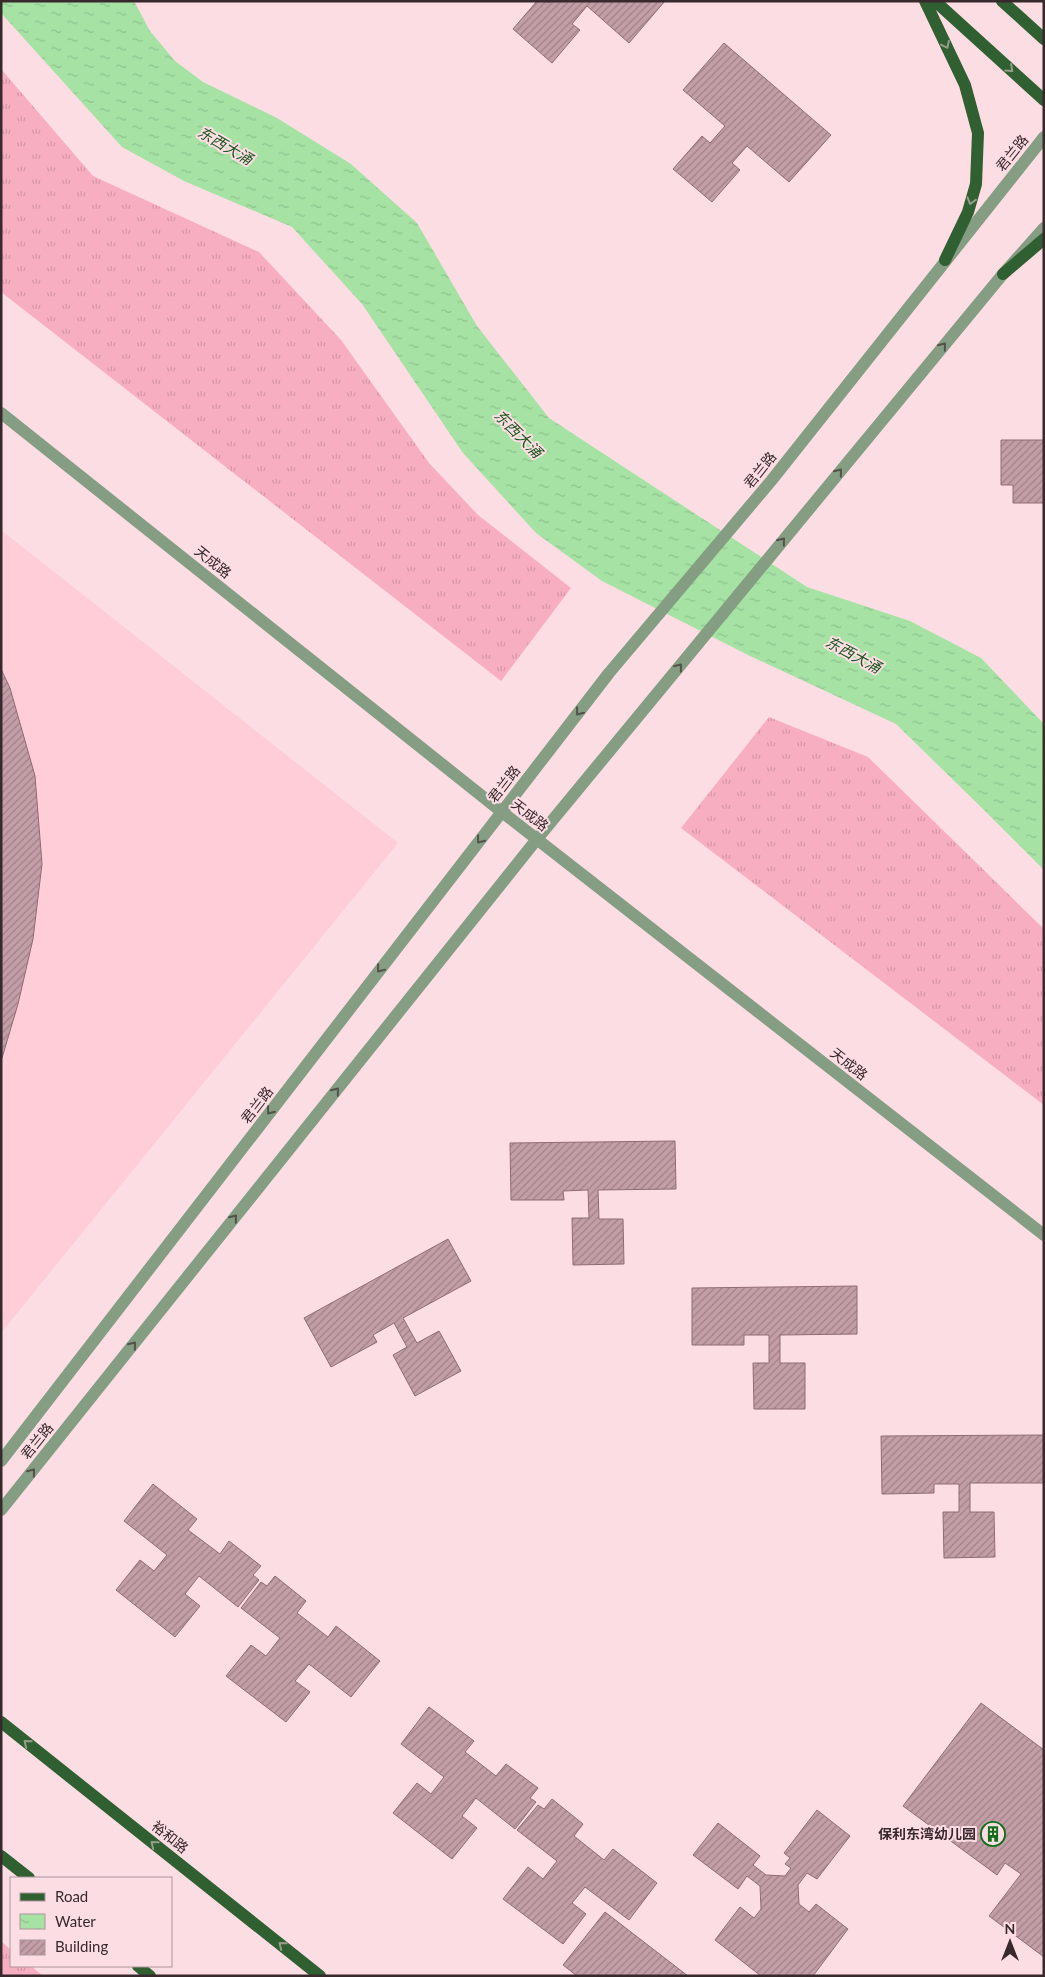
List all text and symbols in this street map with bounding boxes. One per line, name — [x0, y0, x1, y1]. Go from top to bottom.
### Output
one-way arrow — [940, 40, 950, 49]
one-way arrow — [1004, 63, 1013, 72]
water label: 东西大涌 — [195, 122, 258, 169]
street label: 君兰路 — [992, 131, 1031, 174]
one-way arrow — [966, 196, 977, 205]
one-way arrow — [937, 343, 946, 352]
water label: 东西大涌 — [491, 406, 548, 462]
street label: 君兰路 — [740, 448, 779, 491]
one-way arrow — [834, 469, 842, 478]
one-way arrow — [777, 538, 785, 547]
street label: 天成路 — [192, 542, 235, 581]
water label: 东西大涌 — [823, 632, 886, 677]
one-way arrow — [674, 663, 683, 672]
one-way arrow — [576, 706, 585, 716]
street label: 君兰路 — [484, 762, 523, 805]
street label: 天成路 — [509, 795, 552, 834]
one-way arrow — [477, 834, 485, 843]
one-way arrow — [378, 963, 386, 972]
street label: 天成路 — [828, 1044, 871, 1083]
street label: 君兰路 — [237, 1083, 276, 1126]
one-way arrow — [330, 1088, 338, 1097]
one-way arrow — [268, 1105, 276, 1114]
one-way arrow — [229, 1215, 237, 1224]
one-way arrow — [127, 1341, 136, 1351]
street label: 君兰路 — [17, 1419, 56, 1462]
one-way arrow — [26, 1469, 34, 1478]
one-way arrow — [24, 1739, 33, 1748]
street label: 裕和路 — [149, 1817, 192, 1856]
building icon: 保利东湾幼儿园 — [980, 1821, 1006, 1847]
place label: 保利东湾幼儿园 — [878, 1825, 976, 1842]
one-way arrow — [151, 1841, 160, 1850]
legend — [10, 1877, 172, 1967]
text: Road — [55, 1887, 88, 1905]
text: Water — [55, 1912, 96, 1930]
north arrow — [985, 1917, 1035, 1967]
text: N — [1005, 1920, 1015, 1937]
text: Building — [55, 1937, 108, 1955]
one-way arrow — [278, 1942, 287, 1951]

